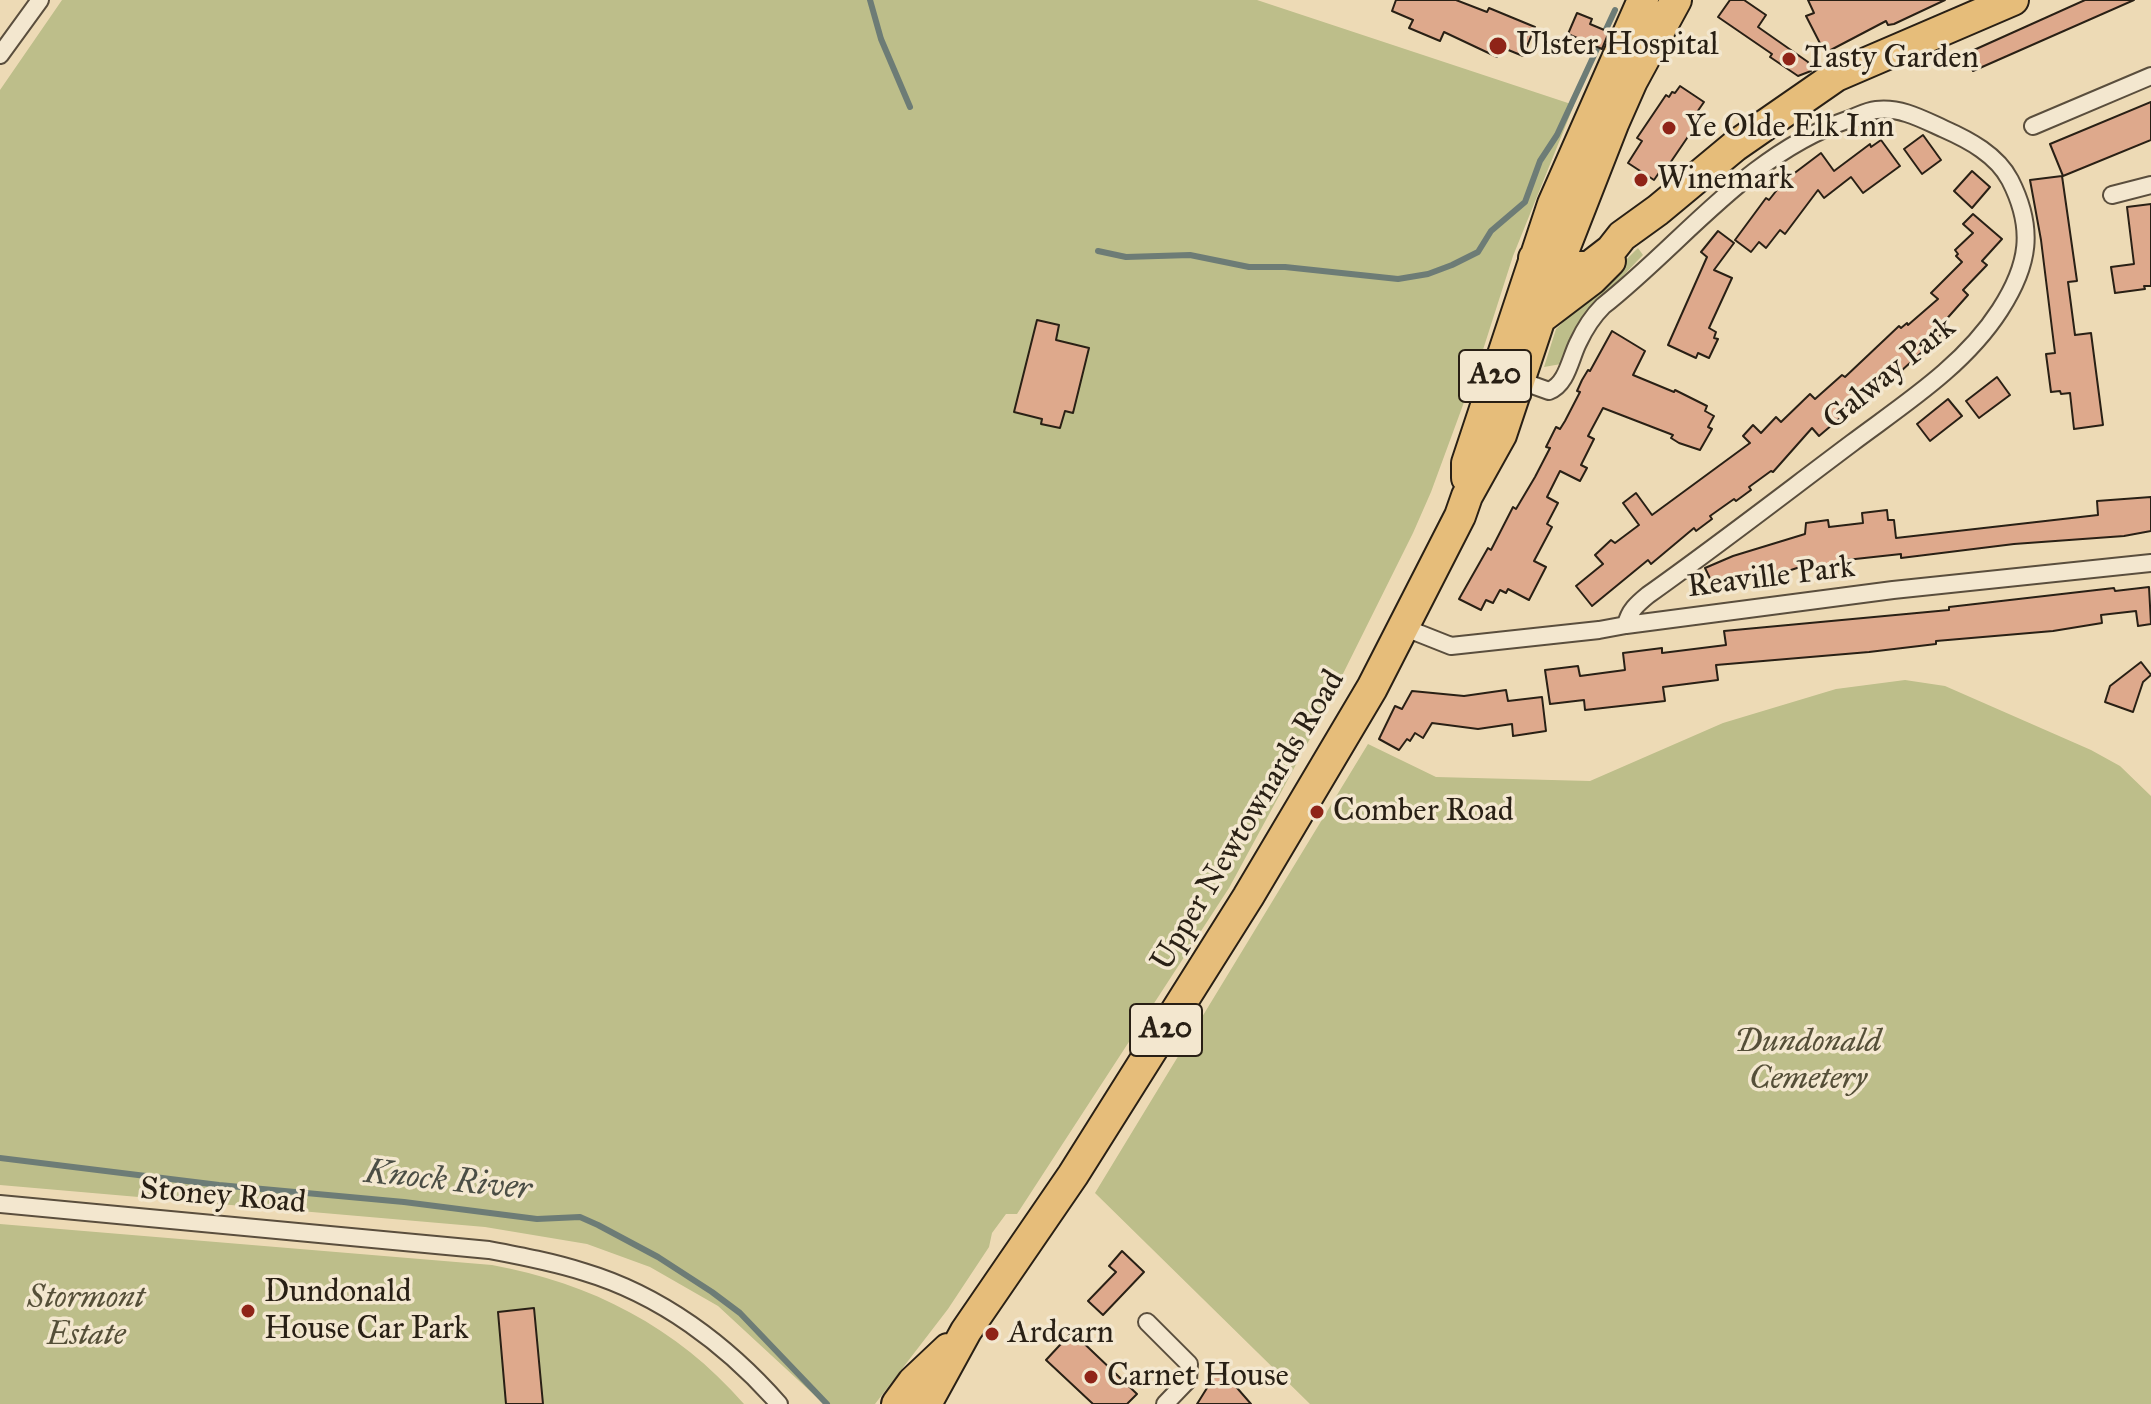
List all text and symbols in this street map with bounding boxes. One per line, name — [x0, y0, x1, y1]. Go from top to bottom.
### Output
place label: Ulster Hospital — [1516, 27, 1719, 65]
marker: Ulster Hospital — [1487, 35, 1509, 57]
place label: Tasty Garden — [1805, 40, 1979, 78]
marker: Tasty Garden — [1780, 50, 1798, 68]
place label: Ye Olde Elk Inn — [1685, 109, 1894, 147]
marker: Ye Olde Elk Inn — [1660, 119, 1678, 137]
place label: Winemark — [1657, 161, 1794, 199]
marker: Winemark — [1632, 171, 1650, 189]
street label: Galway Park — [1816, 309, 1964, 439]
road number: A20 — [1459, 350, 1531, 402]
street label: Reaville Park — [1685, 549, 1857, 607]
street label: Upper Newtownards Road — [1144, 664, 1354, 978]
place label: Comber Road — [1333, 793, 1514, 831]
marker: Comber Road — [1308, 803, 1326, 821]
road number: A20 — [1130, 1004, 1202, 1056]
park label: Dundonald Cemetery — [1734, 1024, 1882, 1099]
water label: Knock River — [363, 1153, 533, 1211]
street label: Stoney Road — [138, 1171, 308, 1223]
place label: Dundonald House Car Park — [264, 1274, 469, 1349]
park label: Stormont Estate — [27, 1280, 145, 1355]
marker: Dundonald House Car Park — [239, 1302, 257, 1320]
place label: Ardcarn — [1008, 1315, 1114, 1353]
marker: Ardcarn — [983, 1325, 1001, 1343]
place label: Carnet House — [1107, 1358, 1289, 1396]
marker: Carnet House — [1082, 1368, 1100, 1386]

